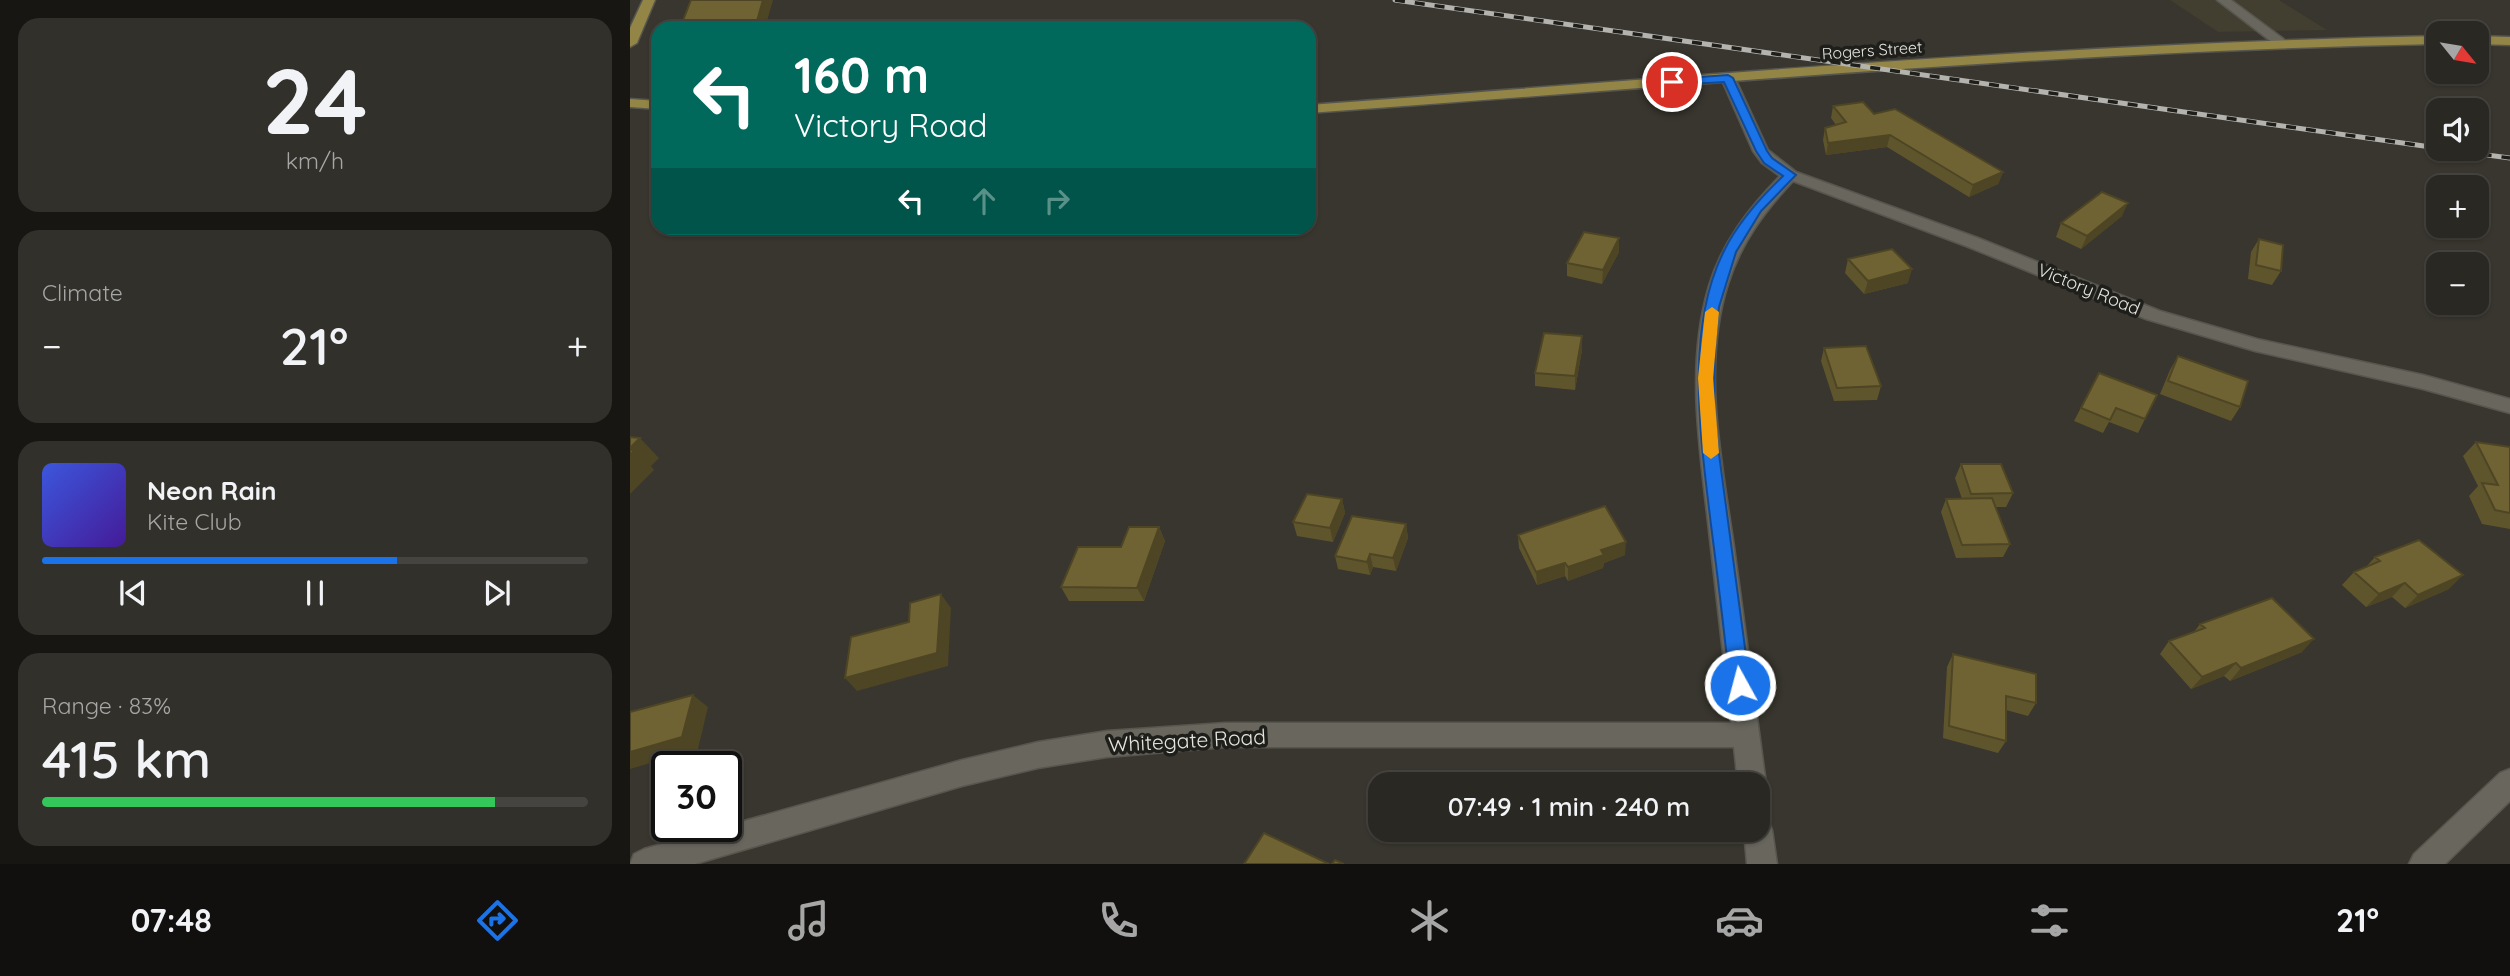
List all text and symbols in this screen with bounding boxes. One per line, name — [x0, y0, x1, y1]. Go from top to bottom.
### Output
north arrow — [2426, 21, 2488, 84]
map controls — [2426, 21, 2489, 315]
street label: Rogers Street — [1821, 37, 1923, 63]
text: 24 — [262, 43, 368, 157]
text: 160 m — [794, 44, 929, 105]
icon: left — [679, 49, 770, 140]
pin — [1642, 52, 1702, 112]
icon: arrive — [1653, 63, 1691, 101]
button: sound — [2426, 98, 2489, 161]
text: Victory Road — [794, 105, 987, 145]
text: km/h — [286, 146, 344, 175]
button: + — [2426, 175, 2489, 238]
icon: left — [892, 182, 930, 220]
icon: ahead — [965, 182, 1003, 220]
icon: right — [1038, 182, 1076, 220]
button: − — [2426, 252, 2489, 315]
street label: Victory Road — [2034, 258, 2144, 320]
text: Climate — [42, 278, 123, 307]
text: 21° — [280, 313, 348, 378]
text: − — [42, 322, 62, 370]
text: + — [567, 322, 588, 370]
text: Neon Rain — [147, 474, 276, 507]
text: Kite Club — [147, 507, 242, 536]
icon: previous — [114, 574, 152, 612]
icon: pause — [296, 574, 334, 612]
icon: next — [478, 574, 516, 612]
position arrow — [1703, 648, 1777, 722]
text: Range · 83% — [42, 691, 171, 720]
street label: Whitegate Road — [1107, 723, 1267, 757]
text: 415 km — [42, 726, 211, 791]
speed limit sign: 30 — [651, 751, 742, 842]
text: 07:49 · 1 min · 240 m — [1448, 790, 1690, 823]
icon: directions — [473, 896, 522, 945]
icon: music — [784, 896, 833, 945]
icon: phone — [1094, 896, 1143, 945]
icon: climate — [1405, 896, 1454, 945]
icon: car — [1715, 896, 1764, 945]
icon: filters — [2025, 896, 2074, 945]
text: 07:48 — [131, 900, 212, 940]
text: 21° — [2336, 900, 2379, 940]

